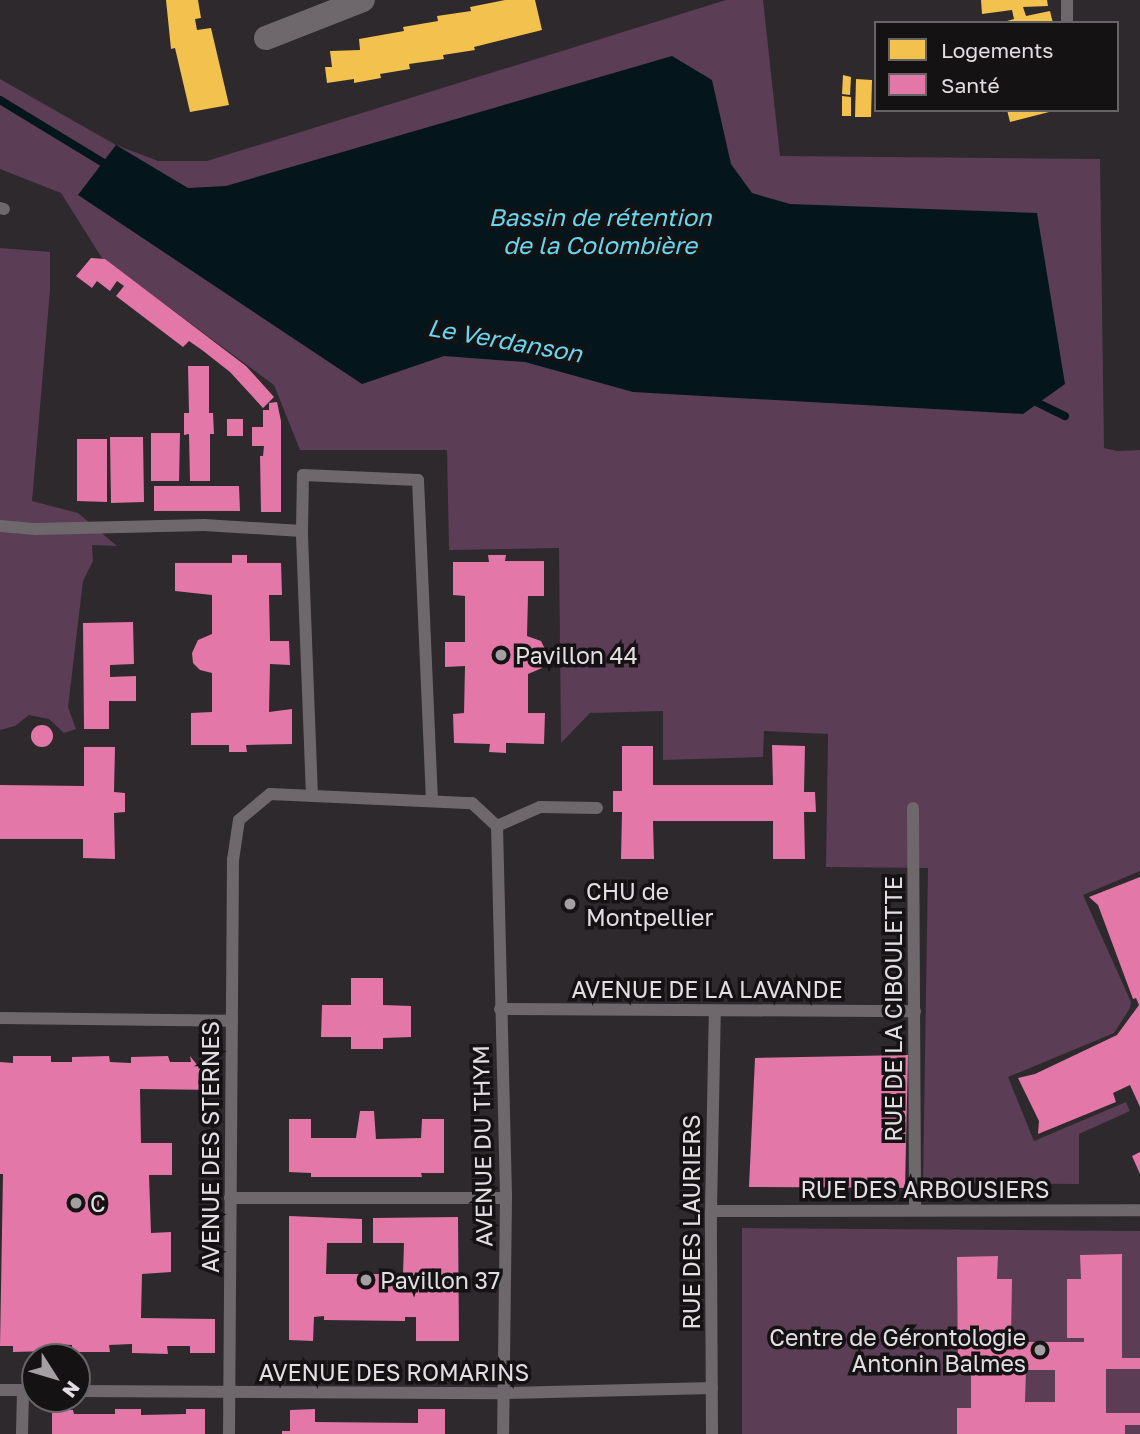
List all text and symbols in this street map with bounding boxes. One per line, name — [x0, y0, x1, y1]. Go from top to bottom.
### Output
legend — [874, 21, 1119, 112]
text: Logements — [941, 37, 1053, 63]
text: Santé — [941, 72, 1000, 98]
water label: Bassin de rétention de la Colombière — [488, 203, 712, 259]
water label: Le Verdanson — [426, 312, 584, 368]
place label: Pavillon 44 — [515, 641, 638, 669]
marker: Pavillon 44 — [493, 647, 509, 663]
street label: RUE DE LA CIBOULETTE — [879, 876, 907, 1142]
place label: CHU de Montpellier — [586, 877, 713, 931]
marker: CHU de Montpellier — [560, 894, 580, 914]
street label: AVENUE DE LA LAVANDE — [571, 975, 843, 1003]
street label: AVENUE DES STERNES — [196, 1021, 224, 1273]
street label: AVENUE DU THYM — [466, 1045, 498, 1247]
street label: RUE DES LAURIERS — [677, 1114, 705, 1330]
street label: RUE DES ARBOUSIERS — [800, 1175, 1050, 1203]
place label: C — [90, 1189, 106, 1217]
marker: C — [68, 1195, 84, 1211]
place label: Pavillon 37 — [380, 1266, 500, 1294]
marker: Pavillon 37 — [358, 1272, 374, 1288]
place label: Centre de Gérontologie Antonin Balmes — [769, 1323, 1026, 1377]
marker: Centre de Gérontologie Antonin Balmes — [1032, 1342, 1048, 1358]
north arrow — [21, 1343, 91, 1413]
street label: AVENUE DES ROMARINS — [259, 1358, 529, 1386]
text: N — [58, 1377, 85, 1402]

